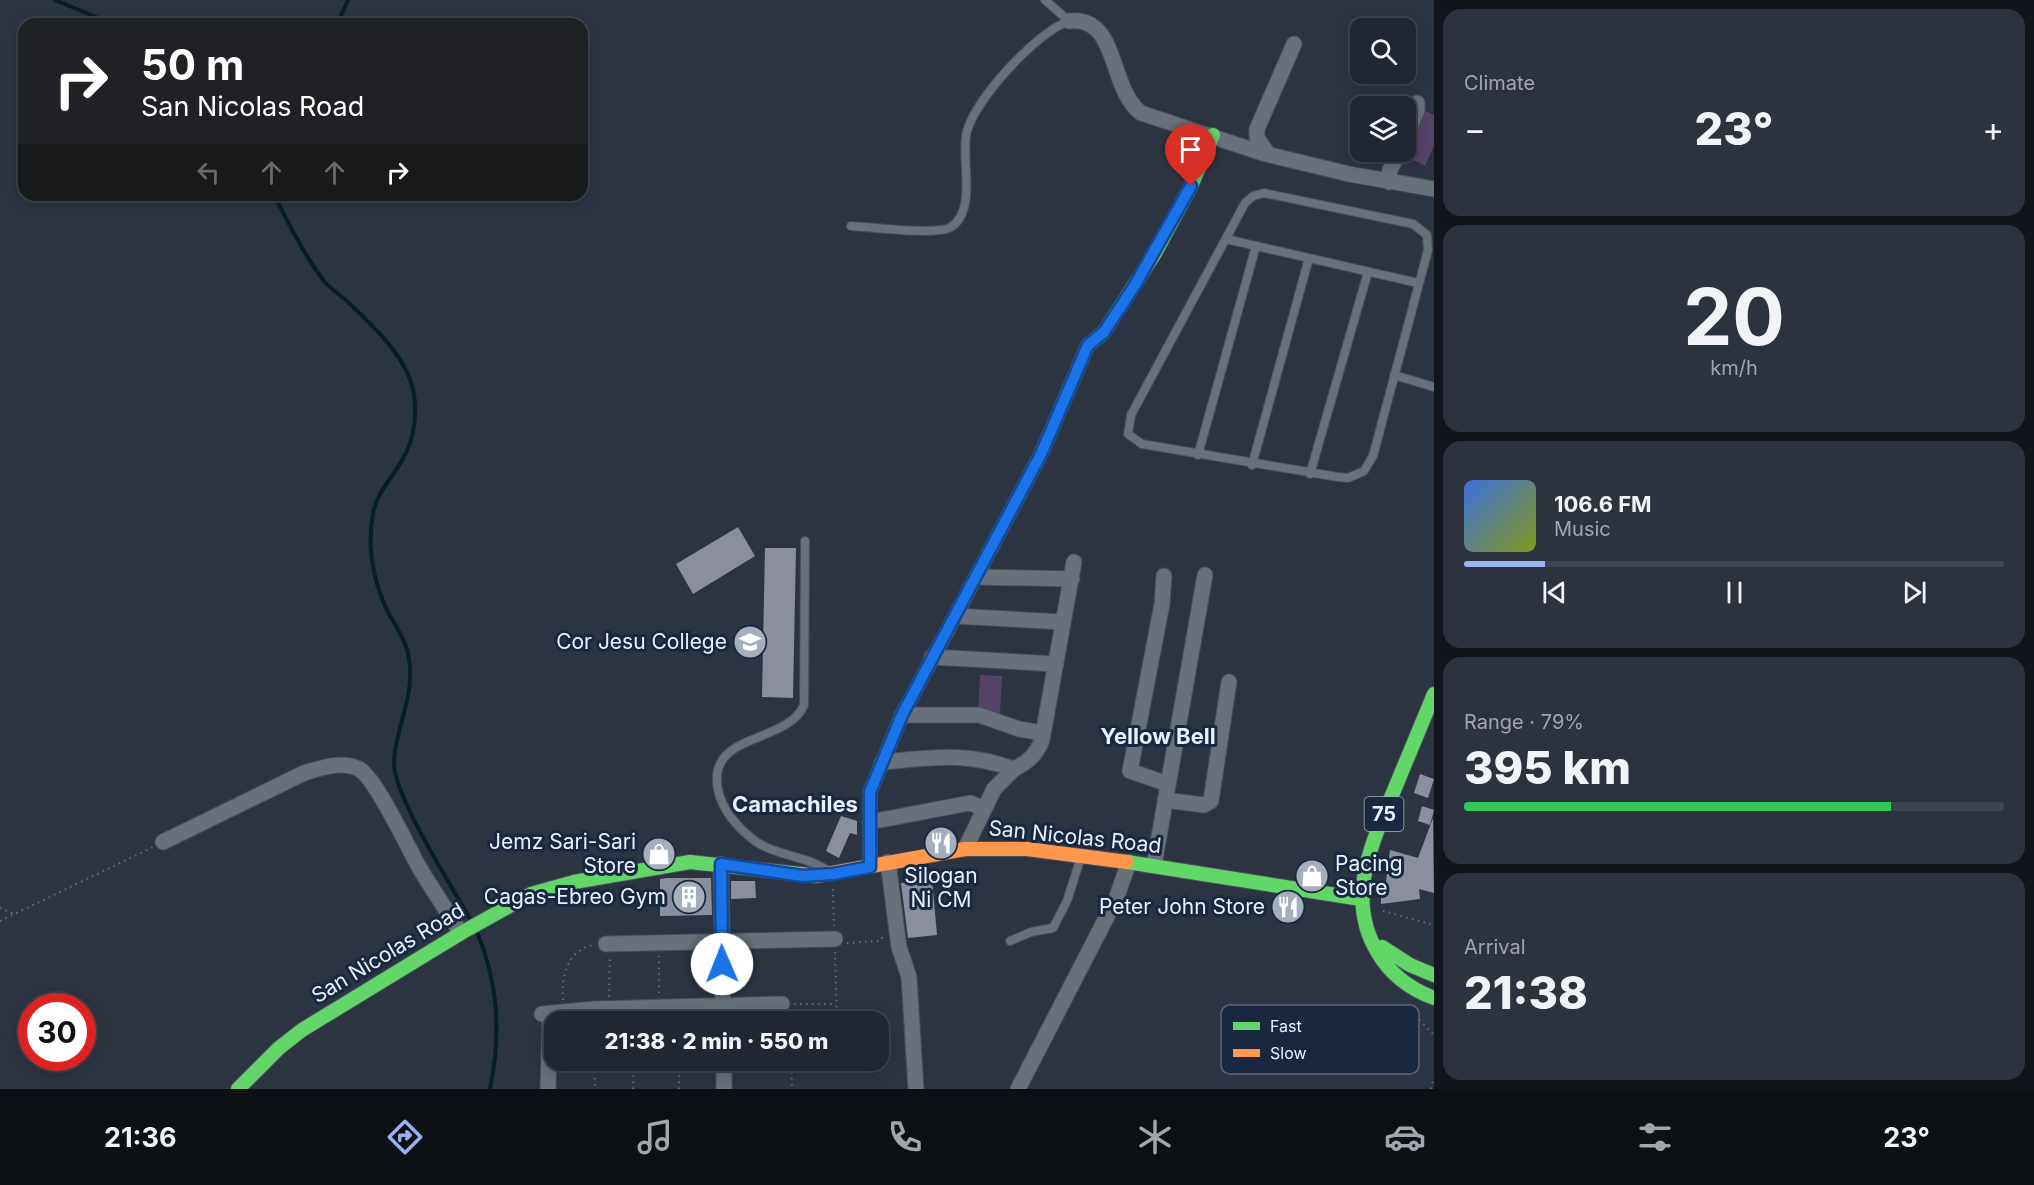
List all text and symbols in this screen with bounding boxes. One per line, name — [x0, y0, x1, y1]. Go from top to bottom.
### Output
map controls — [1350, 18, 1416, 162]
button: search — [1350, 18, 1416, 84]
text: 50 m — [141, 39, 244, 90]
icon: right — [42, 42, 120, 120]
text: Climate — [1464, 71, 1535, 95]
text: San Nicolas Road — [141, 90, 364, 123]
button: layers — [1350, 96, 1416, 162]
text: 23° — [1695, 101, 1773, 156]
text: − — [1464, 109, 1486, 149]
text: + — [1982, 109, 2004, 149]
pin — [1165, 124, 1216, 186]
icon: arrive — [1174, 133, 1207, 166]
icon: left — [192, 156, 225, 189]
icon: ahead — [255, 156, 288, 189]
icon: ahead — [318, 156, 351, 189]
icon: right — [381, 156, 414, 189]
text: 20 — [1683, 269, 1785, 364]
text: km/h — [1710, 356, 1758, 380]
text: 106.6 FM — [1554, 491, 1652, 517]
text: Music — [1554, 517, 1611, 541]
icon: previous — [1538, 576, 1571, 609]
icon: pause — [1718, 576, 1751, 609]
icon: next — [1898, 576, 1931, 609]
school or university icon: Cor Jesu College — [732, 624, 768, 660]
place label: Cor Jesu College — [556, 629, 727, 654]
text: Range · 79% — [1464, 710, 1584, 734]
district label: Yellow Bell — [1100, 723, 1216, 749]
text: 395 km — [1464, 740, 1631, 795]
district label: Camachiles — [732, 791, 858, 817]
road number: 75 — [1364, 797, 1404, 831]
street label: San Nicolas Road — [987, 815, 1163, 858]
restaurant icon: Silogan Ni CM — [923, 825, 959, 861]
place label: Jemz Sari-Sari Store — [489, 829, 636, 878]
shop icon: Jemz Sari-Sari Store — [641, 836, 677, 872]
place label: Pacing Store — [1335, 851, 1403, 900]
shop icon: Pacing Store — [1294, 858, 1330, 894]
place label: Silogan Ni CM — [904, 863, 978, 912]
building icon: Cagas-Ebreo Gym — [671, 879, 707, 915]
place label: Cagas-Ebreo Gym — [484, 884, 666, 909]
restaurant icon: Peter John Store — [1270, 889, 1306, 925]
place label: Peter John Store — [1099, 894, 1265, 919]
street label: San Nicolas Road — [307, 897, 469, 1008]
position arrow — [690, 932, 754, 996]
text: Arrival — [1464, 935, 1526, 959]
text: 21:38 — [1464, 965, 1588, 1020]
speed limit sign: 30 — [18, 993, 96, 1071]
legend — [1221, 1005, 1419, 1074]
text: Fast — [1270, 1016, 1302, 1036]
text: 21:38 · 2 min · 550 m — [605, 1028, 828, 1054]
text: Slow — [1270, 1043, 1307, 1063]
icon: directions — [384, 1116, 426, 1158]
icon: music — [634, 1116, 676, 1158]
icon: phone — [884, 1116, 926, 1158]
icon: climate — [1134, 1116, 1176, 1158]
icon: car — [1384, 1116, 1426, 1158]
icon: filters — [1634, 1116, 1676, 1158]
text: 21:36 — [104, 1121, 177, 1154]
text: 23° — [1883, 1121, 1930, 1154]

